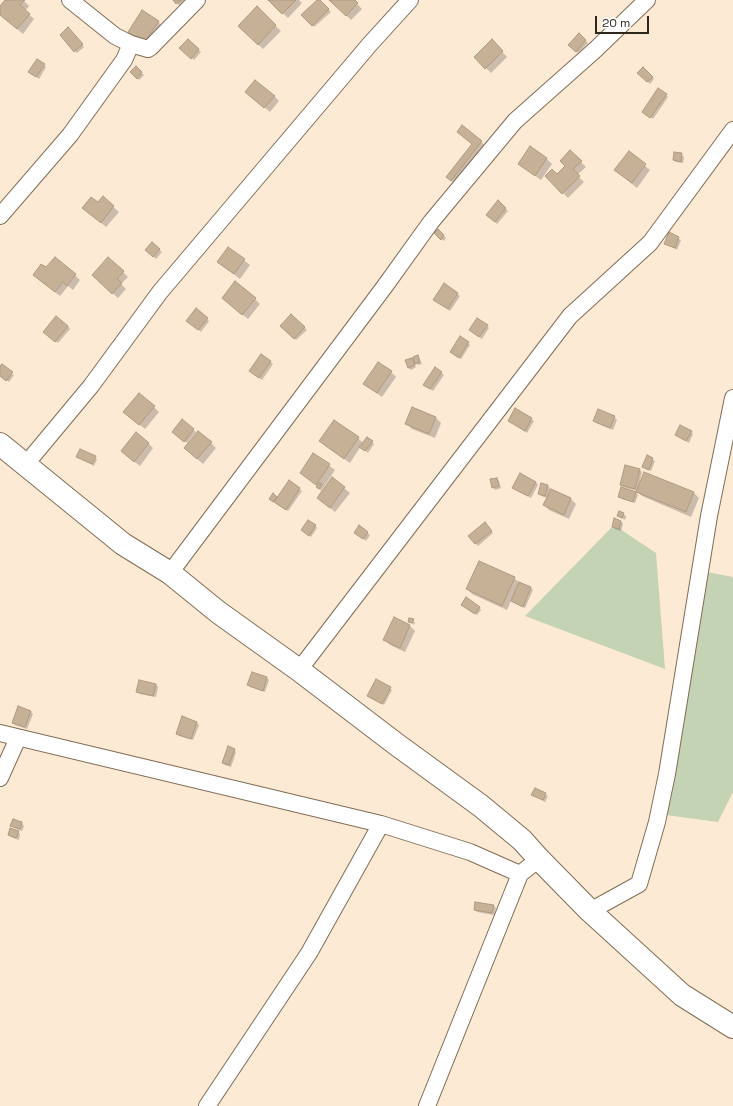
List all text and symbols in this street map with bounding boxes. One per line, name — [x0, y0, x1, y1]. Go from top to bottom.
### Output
scale bar — [597, 8, 651, 34]
text: 20 m — [602, 15, 630, 31]

